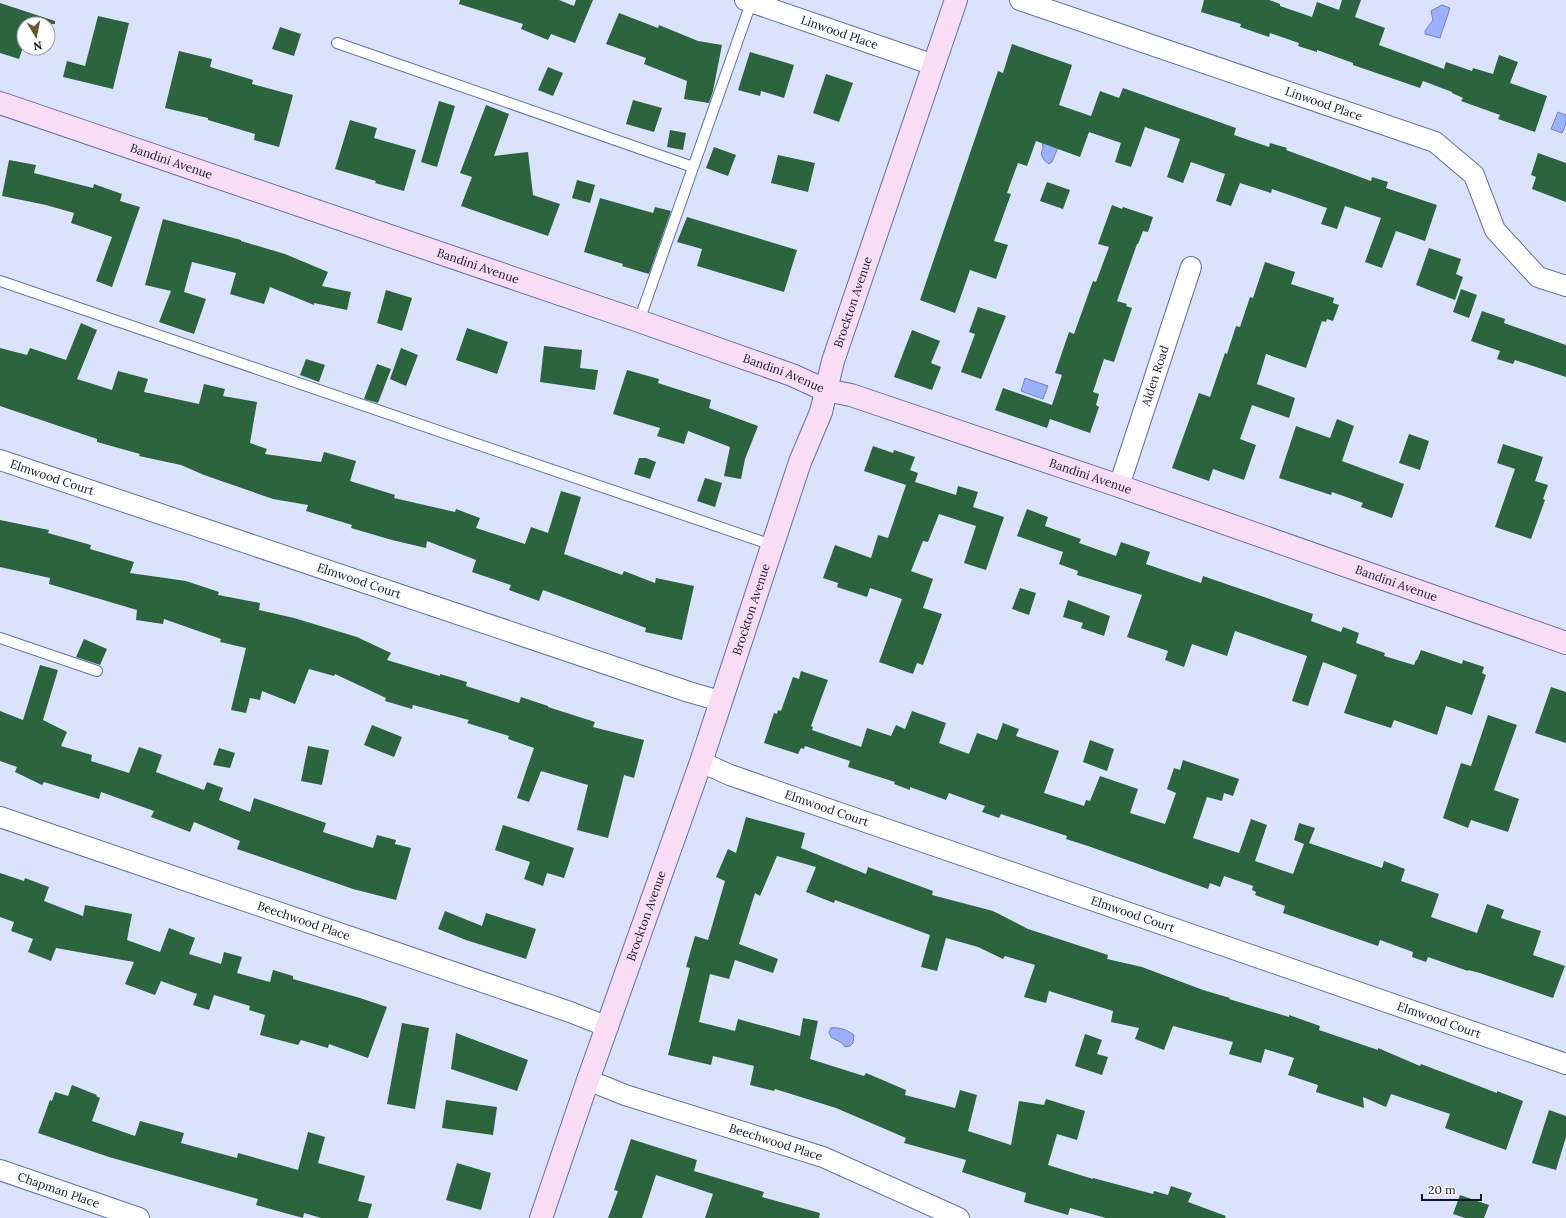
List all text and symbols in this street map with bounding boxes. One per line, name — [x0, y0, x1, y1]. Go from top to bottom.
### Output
street label: Linwood Place — [799, 12, 881, 52]
north arrow — [16, 16, 56, 56]
text: N — [32, 38, 43, 54]
street label: Linwood Place — [1283, 83, 1365, 124]
street label: Bandini Avenue — [128, 140, 215, 182]
street label: Bandini Avenue — [435, 245, 522, 287]
street label: Brockton Avenue — [830, 254, 875, 349]
street label: Alden Road — [1138, 343, 1172, 409]
street label: Bandini Avenue — [741, 350, 827, 396]
street label: Bandini Avenue — [1047, 455, 1134, 497]
street label: Elmwood Court — [8, 456, 97, 498]
street label: Elmwood Court — [315, 559, 404, 602]
street label: Brockton Avenue — [729, 561, 773, 657]
street label: Bandini Avenue — [1353, 562, 1440, 604]
street label: Elmwood Court — [783, 786, 871, 829]
street label: Brockton Avenue — [623, 868, 669, 963]
street label: Elmwood Court — [1089, 892, 1177, 935]
street label: Beechwood Place — [255, 898, 353, 943]
street label: Elmwood Court — [1395, 998, 1483, 1041]
street label: Beechwood Place — [727, 1120, 825, 1164]
street label: Chapman Place — [16, 1169, 102, 1211]
scale bar — [1422, 1176, 1481, 1202]
text: 20 m — [1428, 1182, 1456, 1197]

